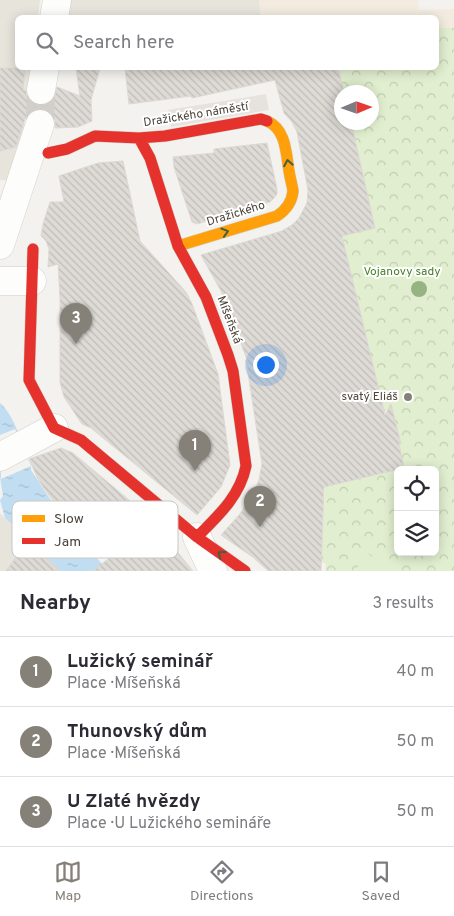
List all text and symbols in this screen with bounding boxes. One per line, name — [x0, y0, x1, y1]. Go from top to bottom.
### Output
search box — [15, 15, 439, 70]
icon: search — [33, 29, 61, 57]
text: Search here — [73, 31, 175, 55]
north arrow — [334, 85, 379, 130]
street label: Dražického náměstí — [142, 99, 251, 131]
one-way arrow — [283, 159, 294, 168]
street label: Dražického — [205, 197, 267, 230]
one-way arrow — [220, 228, 228, 238]
park label: Vojanovy sady — [363, 264, 441, 280]
street label: Míšeňská — [213, 294, 245, 346]
pin: 3 — [60, 303, 92, 344]
your location — [253, 352, 279, 378]
place label: svatý Eliáš — [342, 389, 398, 405]
marker: svatý Eliáš — [402, 391, 414, 403]
pin: 1 — [179, 430, 211, 471]
map controls — [394, 466, 439, 556]
button: locate — [394, 466, 439, 511]
pin: 2 — [244, 486, 276, 527]
legend — [12, 501, 178, 558]
text: Slow — [54, 511, 84, 528]
button: layers — [394, 511, 439, 556]
text: Jam — [54, 534, 81, 551]
one-way arrow — [217, 551, 227, 560]
text: Nearby — [20, 590, 91, 617]
text: 3 results — [372, 594, 434, 614]
text: Lužický seminář — [67, 650, 213, 674]
text: 1 — [33, 662, 39, 682]
text: 40 m — [396, 662, 434, 682]
text: Place · Míšeňská — [67, 674, 181, 694]
text: Thunovský dům — [67, 720, 207, 744]
text: 2 — [31, 732, 41, 752]
text: 50 m — [397, 732, 434, 752]
text: Place · Míšeňská — [67, 744, 181, 764]
text: U Zlaté hvězdy — [67, 790, 200, 814]
text: 3 — [31, 802, 41, 822]
text: 50 m — [397, 802, 434, 822]
text: Place · U Lužického semináře — [67, 814, 271, 834]
tab: Map — [54, 858, 82, 905]
tab: Directions — [190, 858, 254, 905]
tab: Saved — [362, 858, 400, 905]

